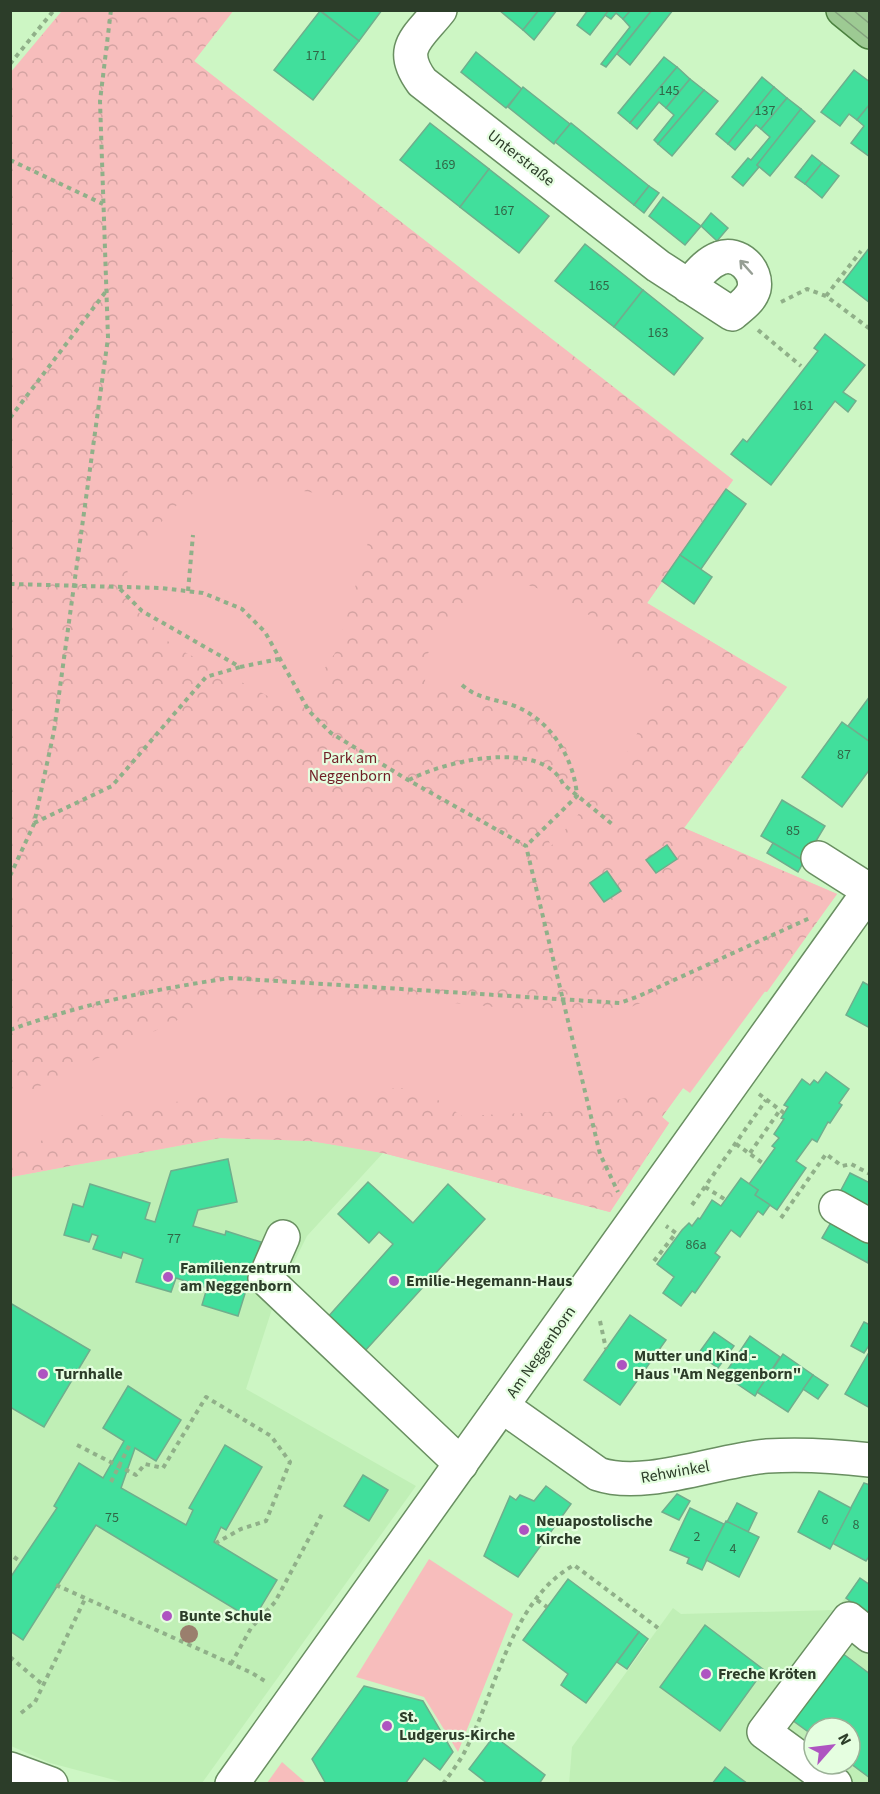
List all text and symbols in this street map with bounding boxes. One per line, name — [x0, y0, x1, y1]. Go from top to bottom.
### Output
house number: 171 — [306, 46, 326, 66]
house number: 145 — [659, 81, 679, 101]
house number: 137 — [755, 101, 775, 121]
street label: Unterstraße — [483, 125, 559, 191]
house number: 169 — [435, 155, 455, 175]
house number: 167 — [494, 201, 514, 221]
one-way arrow — [739, 260, 753, 275]
house number: 165 — [589, 276, 609, 296]
house number: 163 — [648, 323, 668, 343]
house number: 161 — [793, 396, 813, 416]
house number: 87 — [837, 745, 851, 765]
park label: Park am Neggenborn — [309, 747, 391, 787]
house number: 85 — [786, 821, 800, 841]
house number: 77 — [167, 1229, 181, 1249]
house number: 86a — [686, 1235, 706, 1255]
place label: Familienzentrum am Neggenborn — [180, 1257, 301, 1297]
marker: Familienzentrum am Neggenborn — [161, 1270, 175, 1284]
place label: Emilie-Hegemann-Haus — [406, 1270, 572, 1292]
marker: Emilie-Hegemann-Haus — [387, 1274, 401, 1288]
street label: Am Neggenborn — [501, 1302, 581, 1402]
place label: Mutter und Kind - Haus "Am Neggenborn" — [634, 1345, 801, 1385]
marker: Mutter und Kind - Haus "Am Neggenborn" — [615, 1358, 629, 1372]
place label: Turnhalle — [55, 1363, 123, 1385]
marker: Turnhalle — [36, 1367, 50, 1381]
street label: Rehwinkel — [639, 1455, 711, 1489]
house number: 75 — [105, 1508, 119, 1528]
place label: Neuapostolische Kirche — [536, 1510, 653, 1550]
house number: 6 — [822, 1510, 829, 1530]
house number: 8 — [853, 1515, 860, 1535]
marker: Neuapostolische Kirche — [517, 1523, 531, 1537]
house number: 2 — [694, 1527, 701, 1547]
house number: 4 — [730, 1539, 737, 1559]
place label: Bunte Schule — [179, 1605, 272, 1627]
marker: Bunte Schule — [160, 1609, 174, 1623]
place label: Freche Kröten — [718, 1663, 816, 1685]
marker: Freche Kröten — [699, 1667, 713, 1681]
place label: St. Ludgerus-Kirche — [399, 1706, 515, 1746]
north arrow — [802, 1716, 862, 1776]
marker: St. Ludgerus-Kirche — [380, 1719, 394, 1733]
text: N — [832, 1730, 857, 1749]

